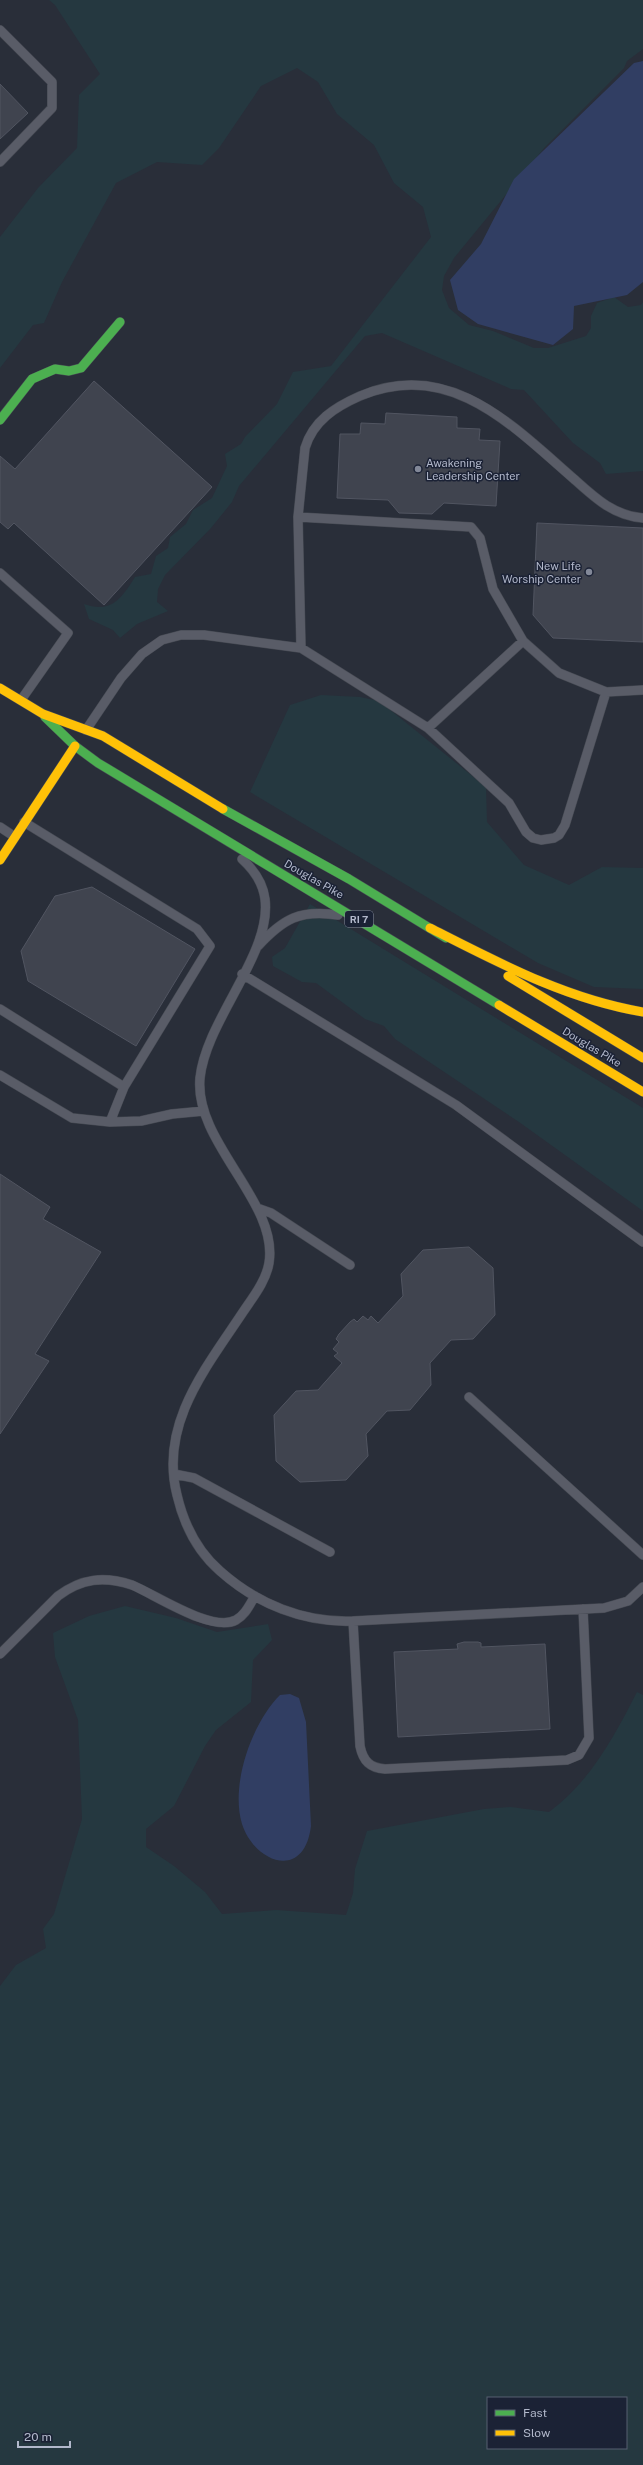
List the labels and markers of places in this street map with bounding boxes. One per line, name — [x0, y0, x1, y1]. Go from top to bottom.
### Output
place label: Awakening Leadership Center — [426, 457, 520, 482]
marker: Awakening Leadership Center — [413, 464, 423, 474]
place label: New Life Worship Center — [502, 560, 581, 585]
marker: New Life Worship Center — [584, 567, 594, 577]

